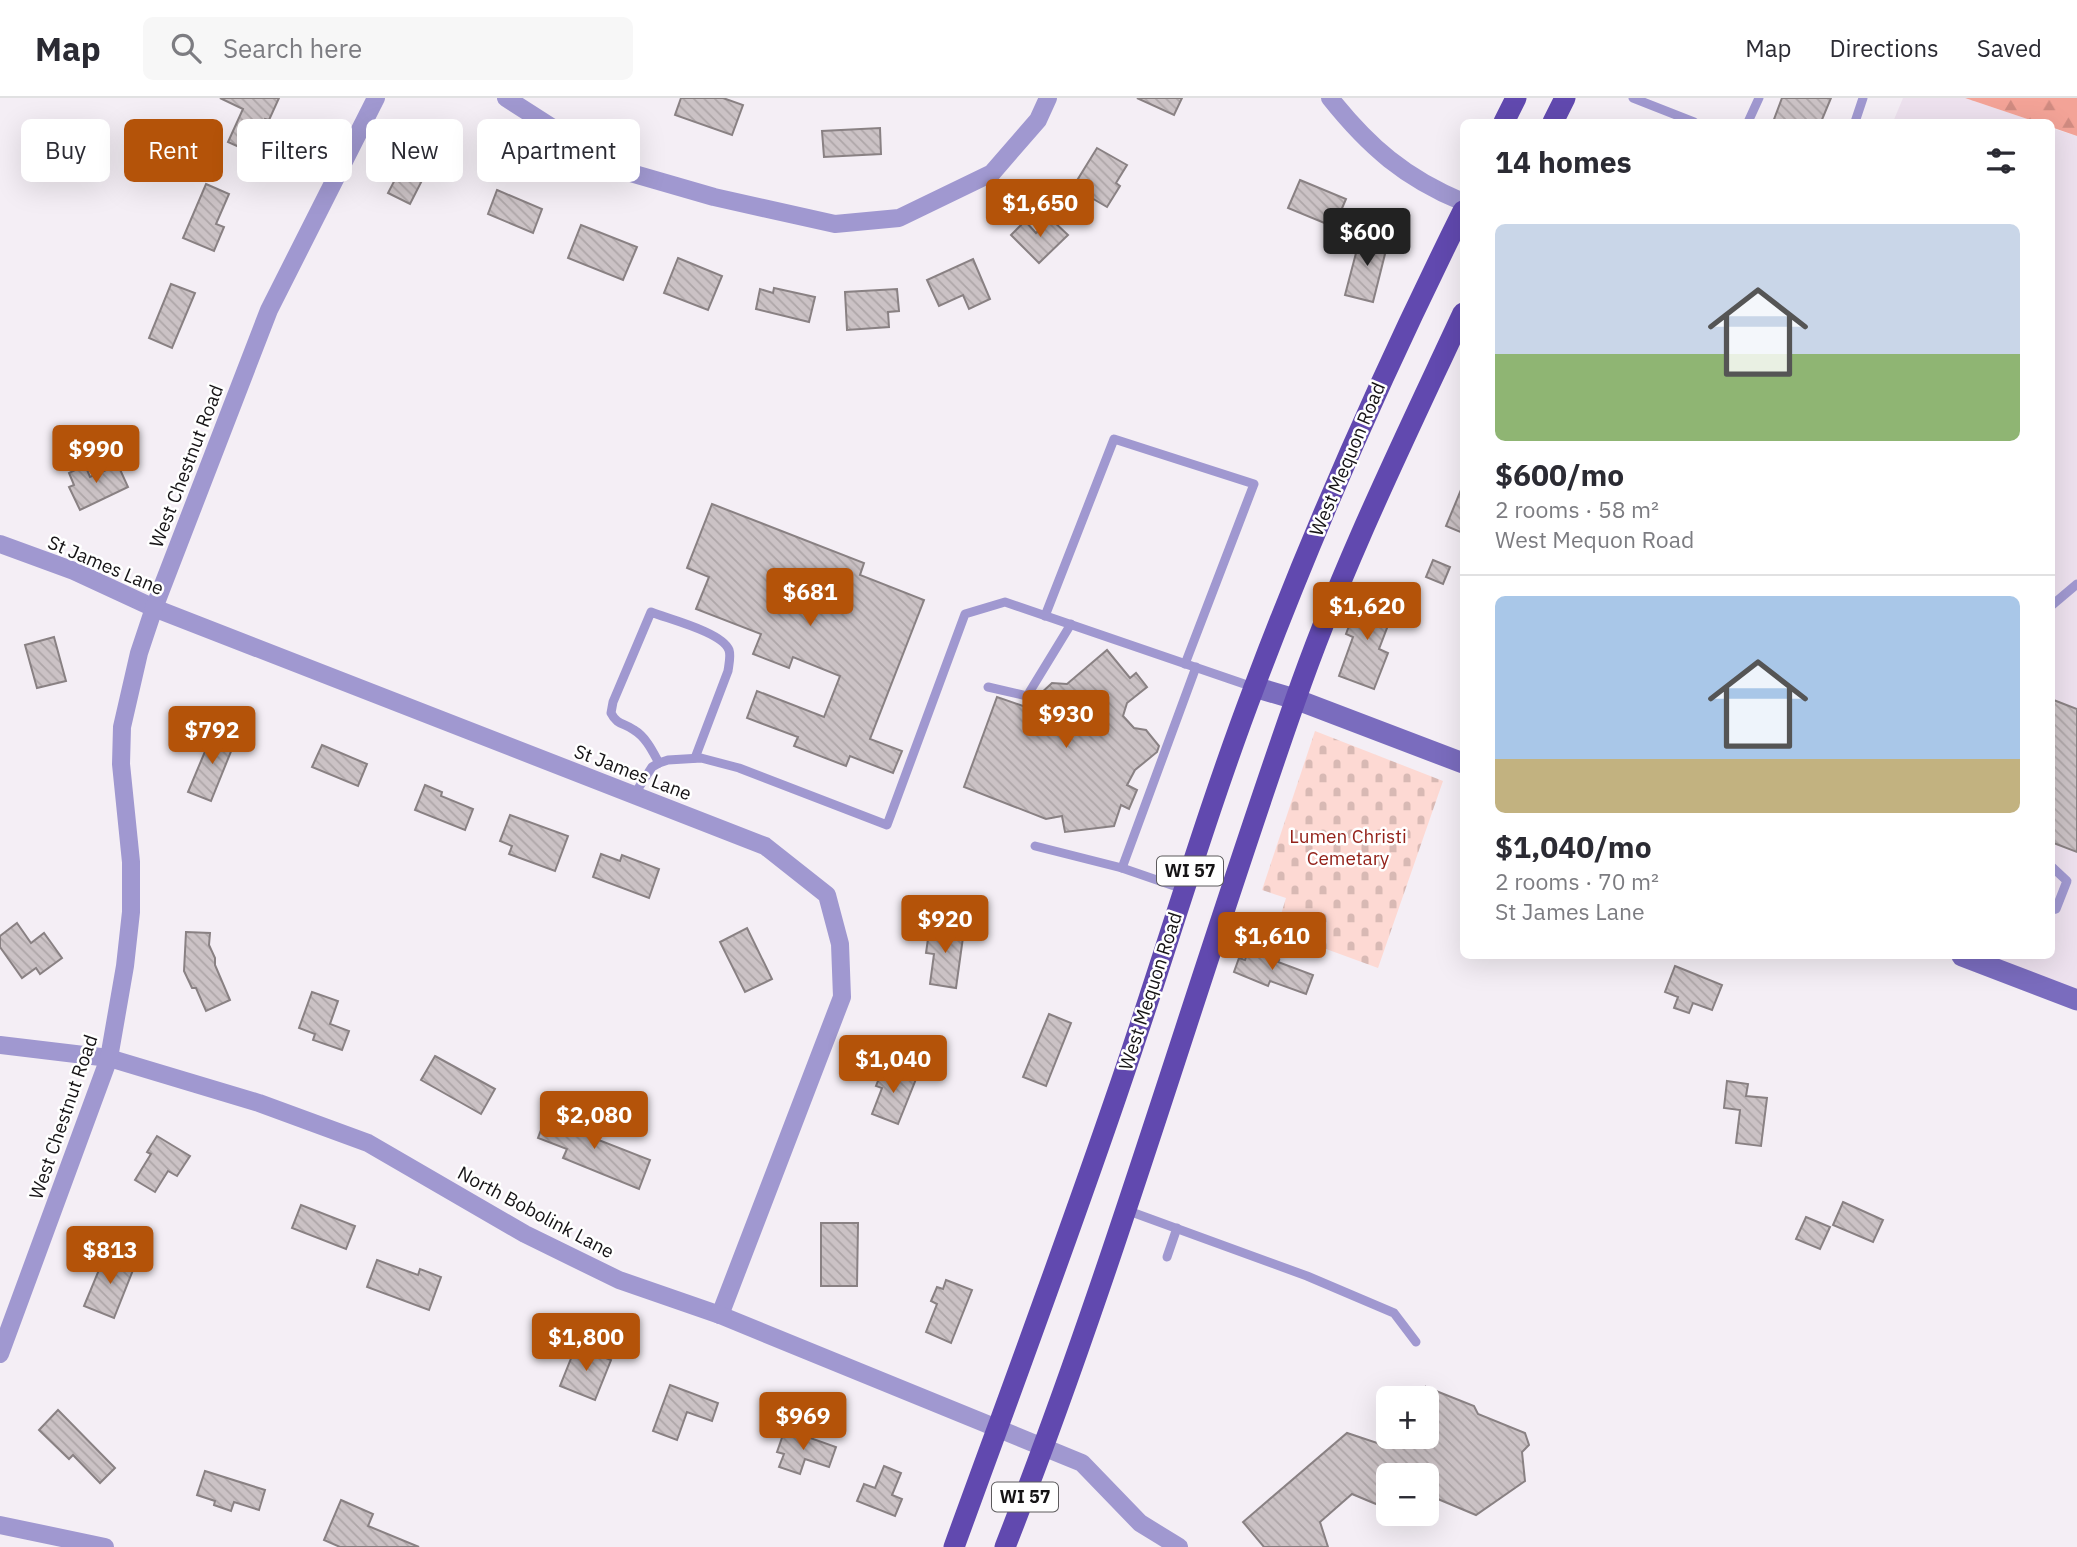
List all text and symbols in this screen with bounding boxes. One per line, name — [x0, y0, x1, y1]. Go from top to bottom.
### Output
search box — [143, 17, 633, 80]
text: Map — [35, 27, 101, 70]
icon: search — [167, 29, 205, 67]
text: Search here — [223, 31, 362, 65]
text: Map — [1745, 32, 1791, 64]
text: Directions — [1829, 32, 1939, 64]
text: Saved — [1977, 32, 2042, 64]
chip: Buy — [21, 119, 110, 182]
chip: Rent — [124, 119, 223, 182]
chip: Filters — [237, 119, 352, 182]
chip: New — [366, 119, 463, 182]
chip: Apartment — [477, 119, 640, 182]
text: 14 homes — [1495, 142, 1632, 181]
icon: filters — [1982, 142, 2020, 180]
pin: $1,650 — [983, 180, 1097, 239]
text: $1,650 — [1002, 187, 1078, 217]
pin: $600 — [1326, 208, 1408, 268]
text: $600 — [1339, 216, 1395, 246]
icon: home — [1695, 269, 1821, 395]
street label: West Mequon Road — [1304, 379, 1390, 539]
street label: West Chestnut Road — [144, 381, 228, 551]
pin: $990 — [55, 426, 137, 485]
text: $990 — [68, 433, 124, 463]
text: $600/mo — [1495, 455, 1624, 494]
text: 2 rooms · 58 m² — [1495, 494, 1659, 524]
text: West Mequon Road — [1495, 524, 1694, 554]
street label: St James Lane — [44, 530, 168, 600]
pin: $681 — [769, 568, 851, 628]
text: $681 — [782, 576, 838, 606]
pin: $1,620 — [1310, 582, 1424, 642]
text: $1,620 — [1329, 590, 1405, 620]
icon: home — [1695, 641, 1821, 767]
pin: $930 — [1025, 690, 1107, 750]
text: $930 — [1038, 698, 1094, 728]
pin: $792 — [171, 706, 253, 766]
text: $792 — [184, 714, 240, 744]
street label: St James Lane — [571, 739, 695, 805]
park label: Lumen Christi Cemetary — [1289, 824, 1407, 870]
text: $1,040/mo — [1495, 827, 1652, 866]
road number: WI 57 — [1157, 856, 1223, 886]
text: 2 rooms · 70 m² — [1495, 866, 1659, 896]
pin: $920 — [904, 896, 986, 955]
text: St James Lane — [1495, 896, 1645, 926]
text: $920 — [917, 903, 973, 933]
street label: West Mequon Road — [1113, 909, 1187, 1073]
pin: $1,610 — [1215, 912, 1329, 972]
text: $1,610 — [1234, 920, 1310, 950]
street label: West Chestnut Road — [24, 1032, 102, 1202]
pin: $1,040 — [836, 1035, 950, 1095]
text: $1,040 — [855, 1043, 931, 1073]
pin: $2,080 — [537, 1091, 651, 1151]
text: $2,080 — [556, 1099, 632, 1129]
street label: North Bobolink Lane — [454, 1161, 618, 1263]
pin: $813 — [69, 1226, 151, 1286]
text: $813 — [82, 1234, 138, 1264]
pin: $1,800 — [529, 1314, 643, 1373]
text: $1,800 — [548, 1321, 624, 1351]
map controls — [1376, 1386, 1439, 1526]
button: + — [1376, 1386, 1439, 1449]
pin: $969 — [762, 1392, 844, 1452]
text: $969 — [775, 1400, 831, 1430]
button: − — [1376, 1463, 1439, 1526]
road number: WI 57 — [992, 1482, 1058, 1512]

